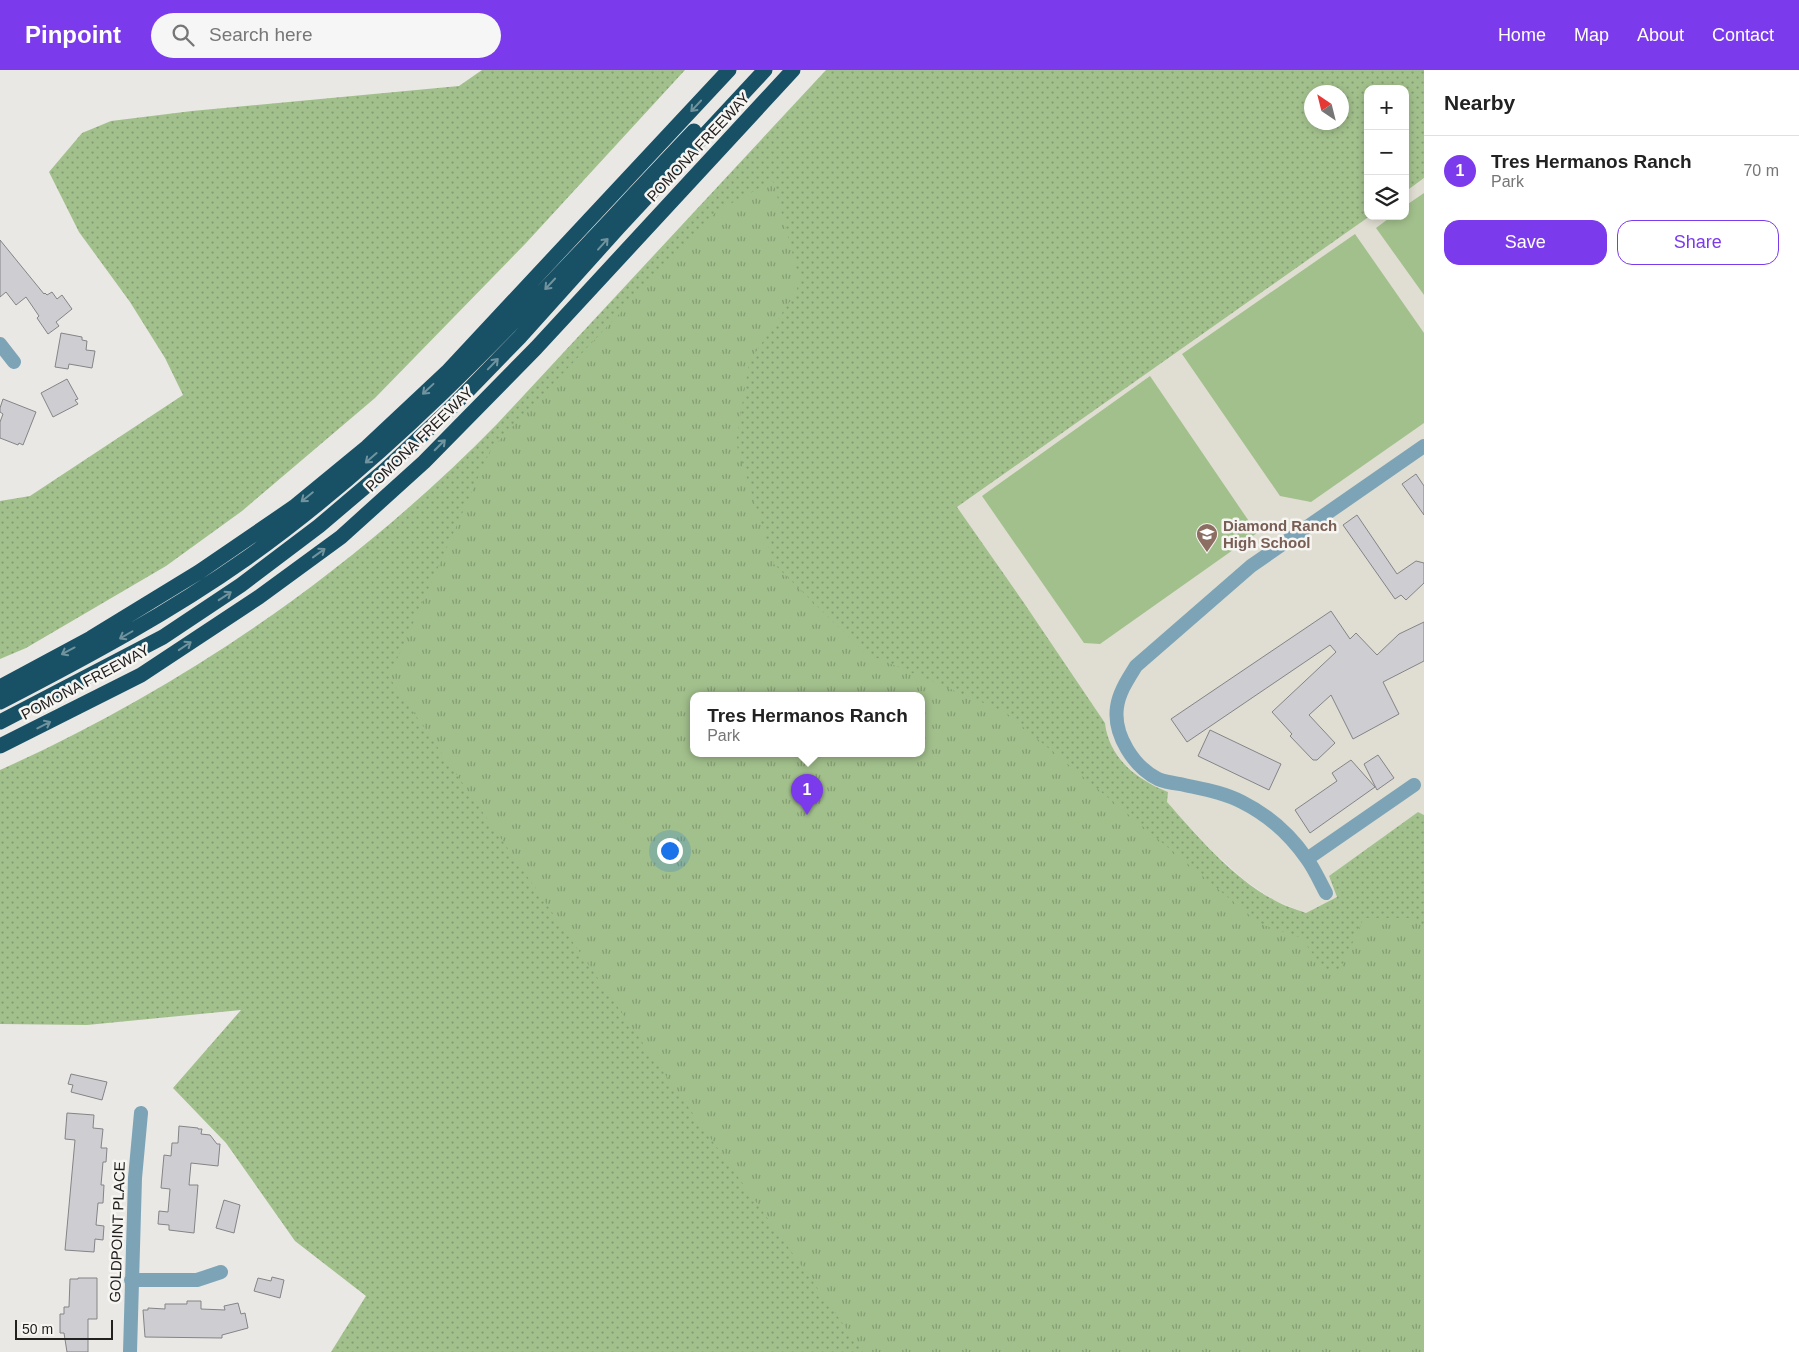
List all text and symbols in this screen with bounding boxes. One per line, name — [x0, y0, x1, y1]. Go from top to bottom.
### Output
search box — [151, 13, 501, 58]
text: Pinpoint — [25, 21, 121, 48]
icon: search — [169, 21, 197, 49]
text: Search here — [209, 24, 313, 45]
text: Home — [1498, 25, 1546, 45]
text: Map — [1574, 25, 1609, 45]
text: About — [1637, 25, 1684, 45]
text: Contact — [1712, 25, 1774, 45]
north arrow — [1304, 85, 1349, 130]
map controls — [1364, 85, 1409, 220]
button: + — [1364, 85, 1409, 130]
street label: POMONA FREEWAY — [643, 89, 753, 205]
text: Nearby — [1444, 91, 1515, 114]
one-way arrow — [690, 99, 702, 112]
button: − — [1364, 130, 1409, 175]
text: Tres Hermanos Ranch — [1491, 151, 1692, 172]
text: 1 — [1456, 162, 1464, 179]
text: 70 m — [1743, 162, 1779, 179]
text: Park — [1491, 173, 1524, 190]
button: layers — [1364, 175, 1409, 220]
button: Save — [1444, 220, 1607, 265]
button: Share — [1617, 220, 1779, 265]
one-way arrow — [597, 238, 609, 251]
one-way arrow — [544, 277, 556, 290]
one-way arrow — [487, 358, 500, 370]
street label: POMONA FREEWAY — [362, 383, 476, 495]
one-way arrow — [422, 383, 435, 395]
one-way arrow — [434, 439, 446, 451]
one-way arrow — [365, 453, 378, 464]
one-way arrow — [300, 491, 313, 502]
place label: Diamond Ranch High School — [1223, 517, 1337, 551]
school or university icon: Diamond Ranch High School — [1195, 522, 1219, 553]
one-way arrow — [312, 548, 326, 558]
one-way arrow — [218, 590, 232, 601]
one-way arrow — [120, 630, 134, 640]
one-way arrow — [178, 640, 192, 650]
street label: POMONA FREEWAY — [18, 641, 152, 723]
one-way arrow — [60, 646, 75, 656]
popup — [690, 692, 925, 757]
text: Tres Hermanos Ranch — [707, 705, 908, 726]
one-way arrow — [36, 720, 51, 730]
text: Park — [707, 727, 740, 744]
pin: 1 — [791, 774, 823, 815]
your location — [657, 838, 683, 864]
street label: GOLDPOINT PLACE — [106, 1161, 128, 1303]
scale bar — [15, 1317, 112, 1340]
text: 50 m — [22, 1321, 53, 1337]

